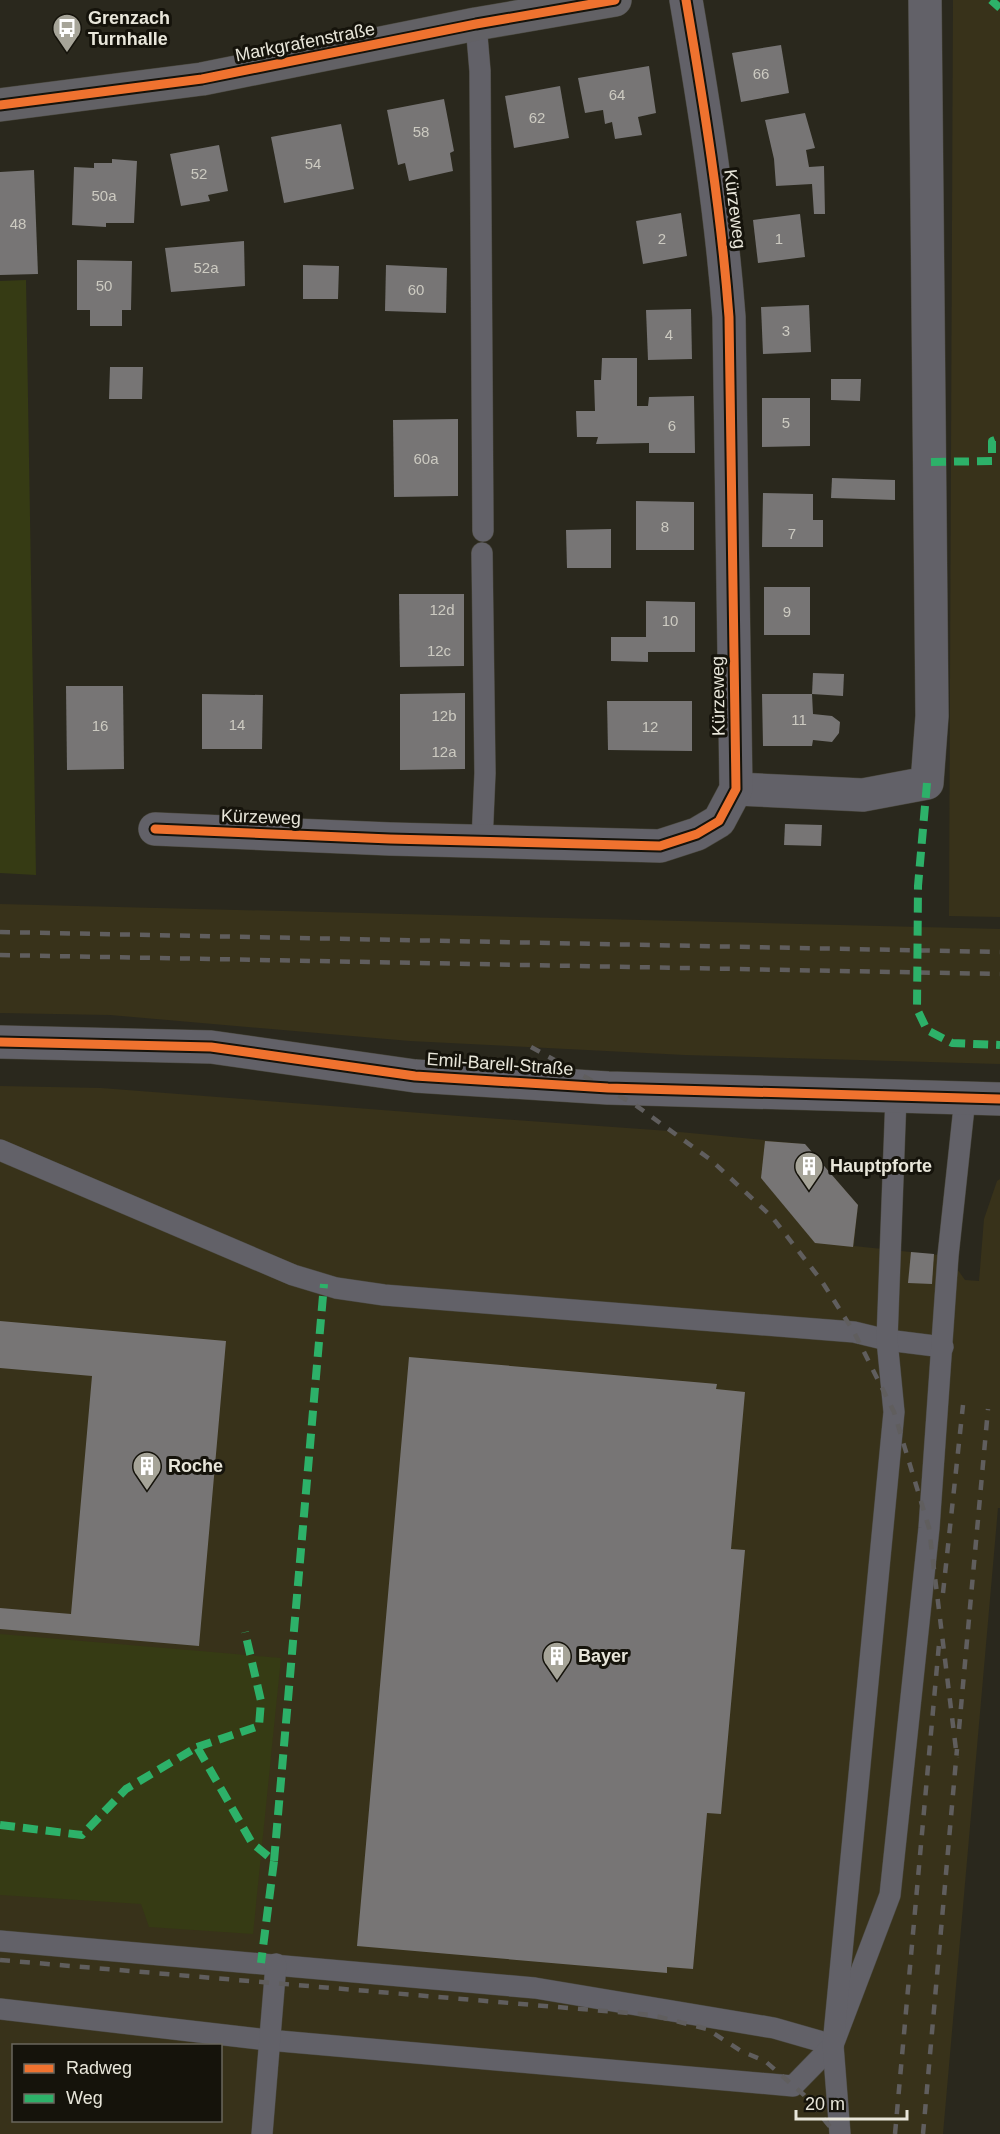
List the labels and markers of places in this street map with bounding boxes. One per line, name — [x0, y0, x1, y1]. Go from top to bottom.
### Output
place label: Grenzach Turnhalle — [88, 8, 170, 49]
bus stop icon: Grenzach Turnhalle — [51, 12, 83, 54]
building icon: Hauptpforte — [793, 1150, 825, 1192]
place label: Hauptpforte — [830, 1156, 932, 1176]
building icon: Roche — [131, 1450, 163, 1492]
place label: Roche — [168, 1456, 223, 1476]
building icon: Bayer — [541, 1640, 573, 1682]
place label: Bayer — [578, 1646, 628, 1666]

